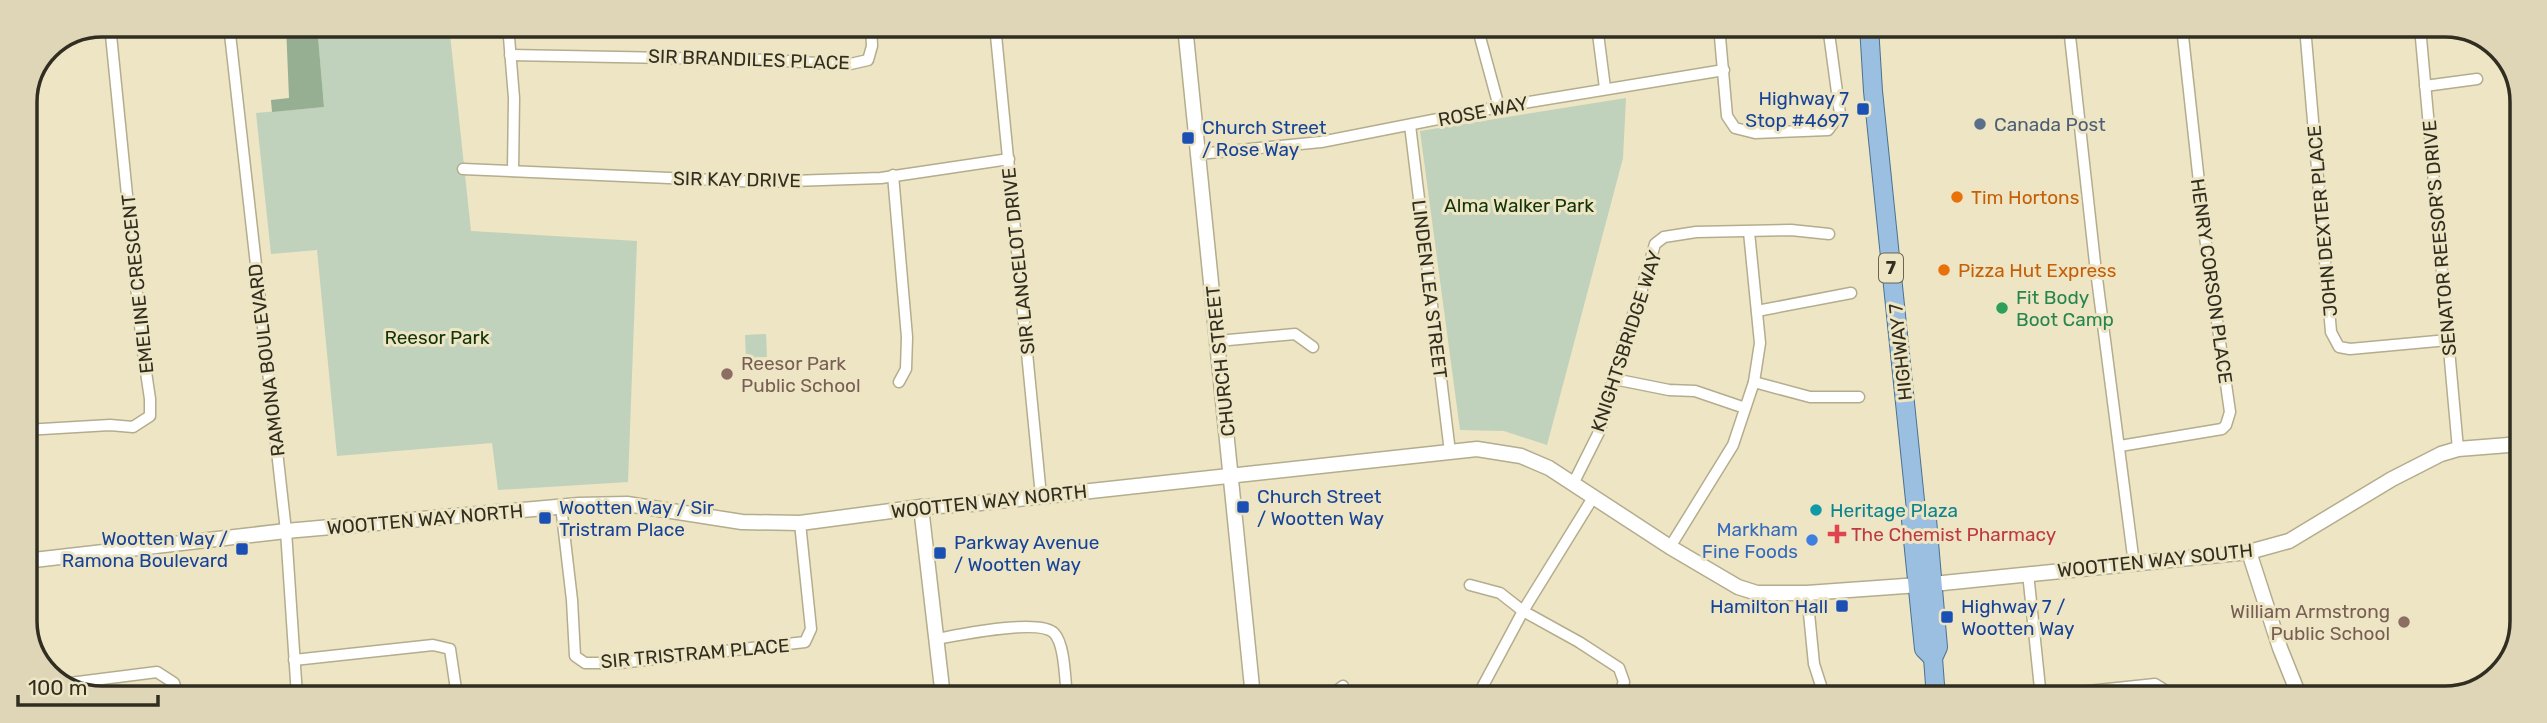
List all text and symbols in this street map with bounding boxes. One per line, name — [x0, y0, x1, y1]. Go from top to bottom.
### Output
street label: SIR BRANDILES PLACE — [648, 44, 850, 75]
place label: Highway 7 Stop #4697 — [1745, 87, 1849, 132]
street label: ROSE WAY — [1436, 91, 1530, 131]
marker: Highway 7 Stop #4697 — [1855, 101, 1871, 117]
place label: Canada Post — [1994, 113, 2106, 136]
place label: Church Street / Rose Way — [1202, 116, 1327, 161]
marker: Canada Post — [1972, 116, 1988, 132]
street label: SENATOR REESOR'S DRIVE — [2418, 119, 2461, 357]
street label: JOHN DEXTER PLACE — [2303, 124, 2342, 318]
marker: Church Street / Rose Way — [1180, 130, 1196, 146]
street label: SIR LANCELOT DRIVE — [997, 166, 1040, 356]
street label: SIR KAY DRIVE — [673, 167, 801, 192]
street label: HENRY CORSON PLACE — [2186, 177, 2237, 385]
place label: Tim Hortons — [1971, 186, 2079, 209]
marker: Tim Hortons — [1949, 189, 1965, 205]
street label: EMELINE CRESCENT — [117, 193, 158, 375]
park label: Alma Walker Park — [1444, 194, 1594, 217]
street label: LINDEN LEA STREET — [1407, 198, 1452, 380]
street label: KNIGHTSBRIDGE WAY — [1586, 247, 1667, 435]
road number: 7 — [1879, 254, 1903, 282]
place label: Pizza Hut Express — [1958, 259, 2117, 282]
street label: RAMONA BOULEVARD — [243, 262, 290, 458]
marker: Pizza Hut Express — [1936, 262, 1952, 278]
street label: CHURCH STREET — [1201, 284, 1240, 438]
place label: Fit Body Boot Camp — [2016, 286, 2114, 331]
marker: Fit Body Boot Camp — [1994, 300, 2010, 316]
street label: HIGHWAY 7 — [1884, 302, 1917, 402]
park label: Reesor Park — [384, 326, 490, 349]
place label: Reesor Park Public School — [741, 352, 861, 397]
marker: Reesor Park Public School — [719, 366, 735, 382]
street label: WOOTTEN WAY NORTH — [890, 480, 1088, 523]
place label: Church Street / Wootten Way — [1257, 485, 1384, 530]
place label: Wootten Way / Sir Tristram Place — [559, 496, 715, 541]
street label: WOOTTEN WAY NORTH — [326, 499, 524, 540]
marker: Church Street / Wootten Way — [1235, 499, 1251, 515]
place label: Heritage Plaza — [1830, 499, 1958, 522]
marker: Heritage Plaza — [1808, 502, 1824, 518]
marker: Wootten Way / Sir Tristram Place — [537, 510, 553, 526]
place label: Markham Fine Foods — [1702, 518, 1798, 563]
place label: The Chemist Pharmacy — [1851, 523, 2056, 546]
marker: The Chemist Pharmacy — [1829, 526, 1845, 542]
place label: Wootten Way / Ramona Boulevard — [62, 527, 228, 572]
place label: Parkway Avenue / Wootten Way — [954, 531, 1099, 576]
marker: Markham Fine Foods — [1804, 532, 1820, 548]
street label: WOOTTEN WAY SOUTH — [2056, 539, 2254, 582]
marker: Wootten Way / Ramona Boulevard — [234, 541, 250, 557]
marker: Parkway Avenue / Wootten Way — [932, 545, 948, 561]
place label: Hamilton Hall — [1710, 595, 1828, 618]
place label: Highway 7 / Wootten Way — [1961, 595, 2074, 640]
marker: Hamilton Hall — [1834, 598, 1850, 614]
place label: William Armstrong Public School — [2230, 600, 2390, 645]
marker: Highway 7 / Wootten Way — [1939, 609, 1955, 625]
marker: William Armstrong Public School — [2396, 614, 2412, 630]
street label: SIR TRISTRAM PLACE — [600, 634, 790, 673]
scale bar — [18, 664, 158, 708]
text: 100 m — [28, 675, 87, 700]

